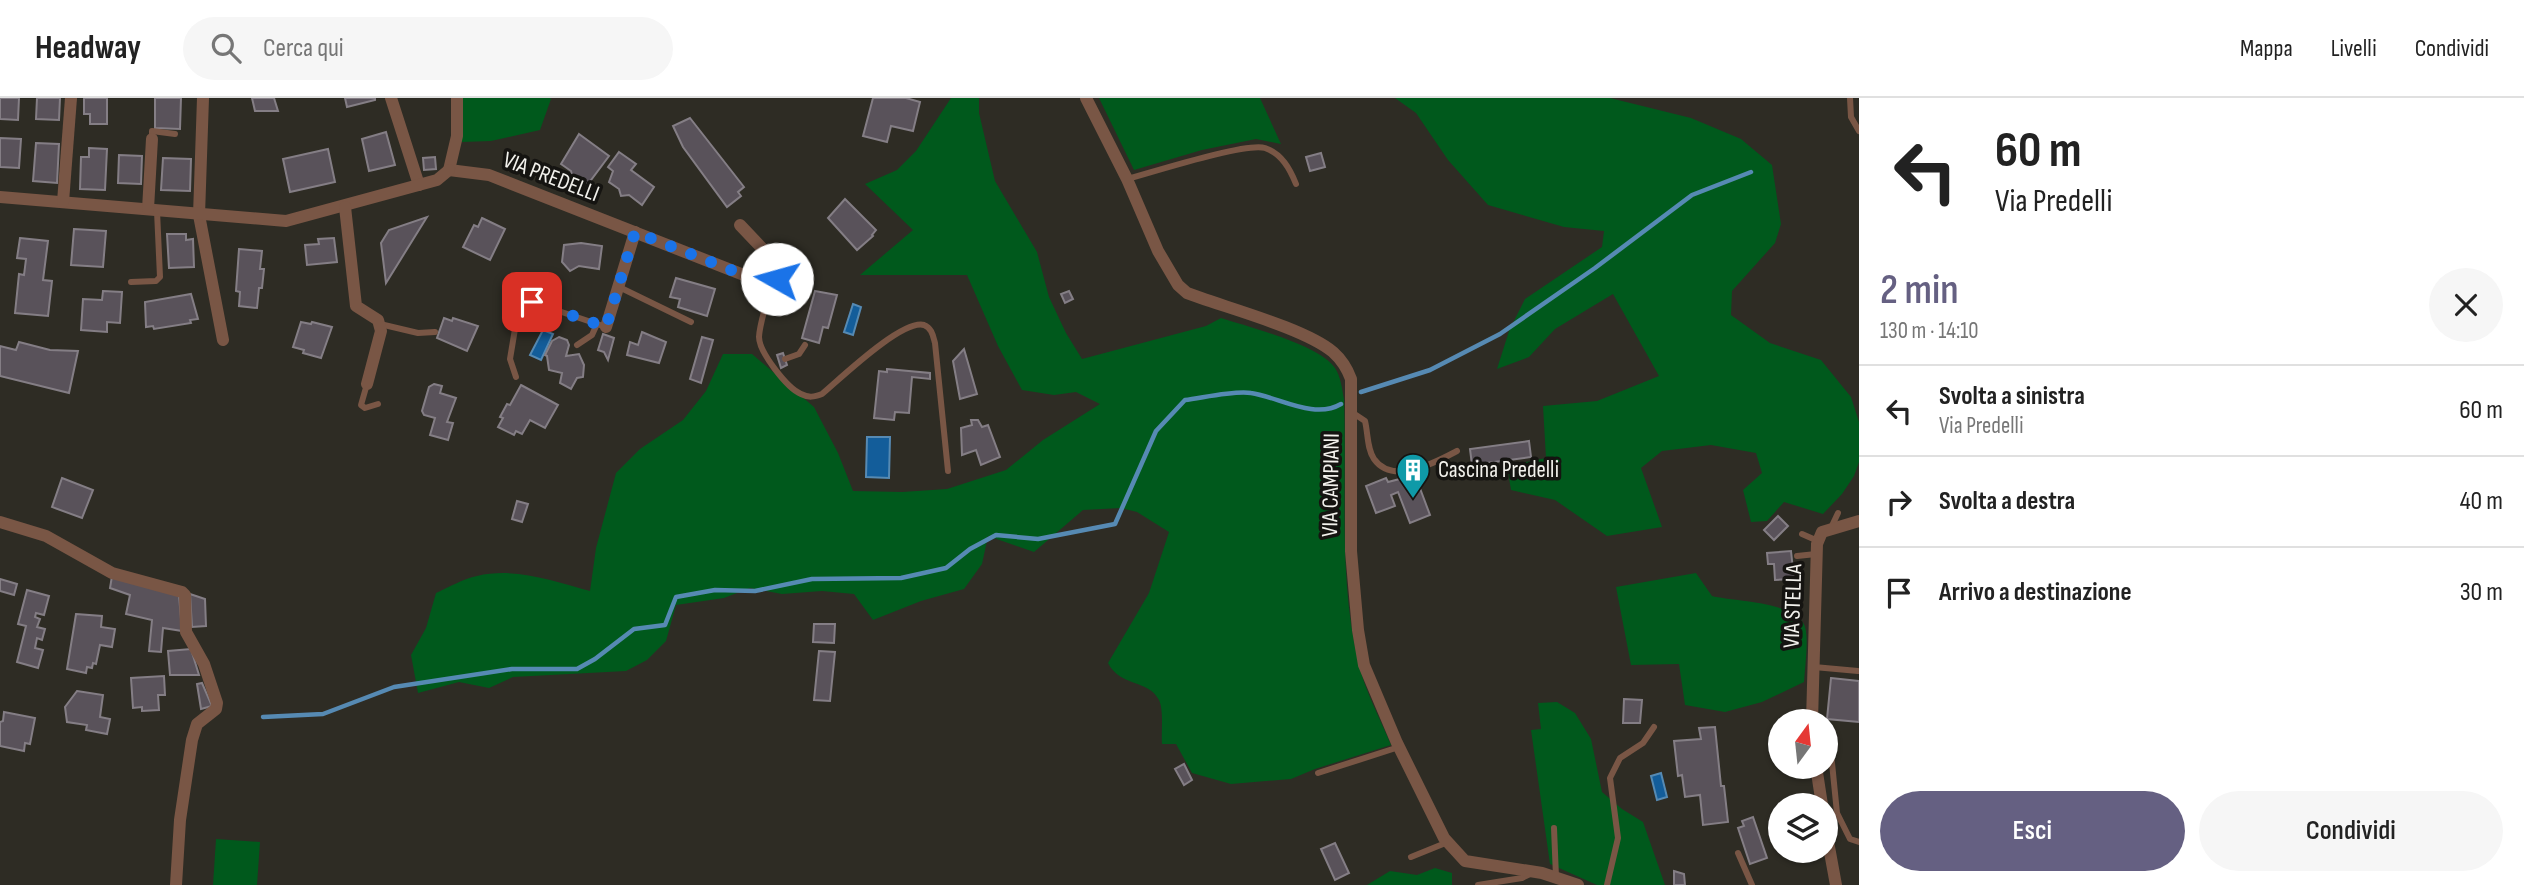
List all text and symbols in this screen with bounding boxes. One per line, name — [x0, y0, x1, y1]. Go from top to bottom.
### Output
search box — [183, 17, 673, 80]
text: Headway — [35, 28, 141, 68]
icon: search — [207, 29, 245, 67]
text: Cerca qui — [263, 33, 344, 64]
text: Mappa — [2240, 34, 2293, 63]
text: Livelli — [2331, 34, 2377, 63]
text: Condividi — [2415, 34, 2489, 63]
text: 60 m — [1995, 122, 2082, 181]
icon: left — [1880, 126, 1971, 217]
street label: VIA PREDELLI — [499, 146, 603, 208]
text: Via Predelli — [1995, 182, 2113, 221]
position arrow — [740, 242, 814, 316]
text: 2 min — [1880, 265, 1959, 316]
button: close — [2429, 268, 2503, 342]
pin — [502, 272, 562, 332]
icon: arrive — [513, 283, 551, 321]
text: 130 m · 14:10 — [1880, 317, 1979, 345]
text: Svolta a sinistra — [1939, 381, 2085, 412]
icon: left — [1880, 392, 1918, 430]
text: 60 m — [2459, 395, 2503, 426]
text: Via Predelli — [1939, 412, 2023, 440]
street label: VIA CAMPIANI — [1316, 433, 1346, 537]
building icon: Cascina Predelli — [1394, 451, 1432, 500]
place label: Cascina Predelli — [1438, 456, 1559, 484]
icon: right — [1880, 483, 1918, 521]
text: Svolta a destra — [1939, 486, 2075, 517]
text: 40 m — [2460, 486, 2503, 517]
street label: VIA STELLA — [1778, 563, 1808, 649]
icon: arrive — [1880, 574, 1918, 612]
text: Arrivo a destinazione — [1939, 577, 2132, 608]
text: 30 m — [2460, 577, 2503, 608]
north arrow — [1768, 709, 1838, 779]
map controls — [1768, 709, 1838, 863]
button: Esci — [1880, 791, 2185, 871]
button: Condividi — [2199, 791, 2503, 871]
button: layers — [1768, 793, 1838, 863]

